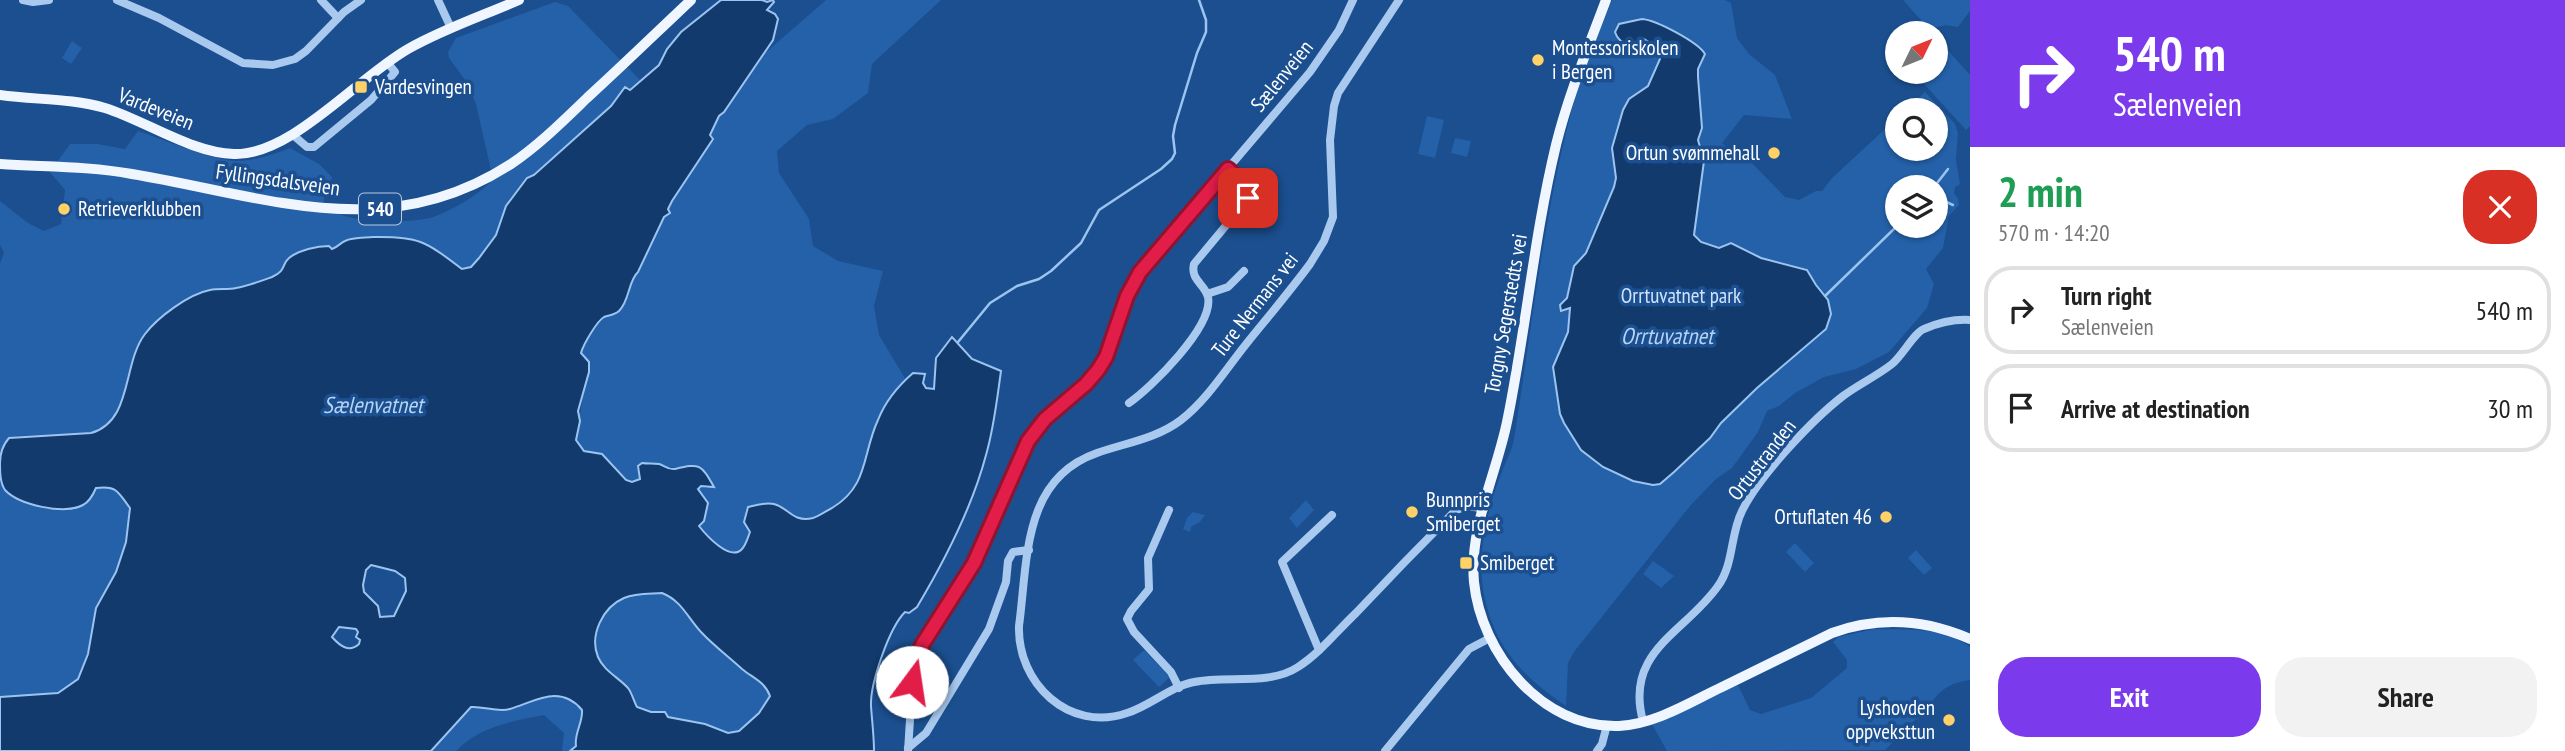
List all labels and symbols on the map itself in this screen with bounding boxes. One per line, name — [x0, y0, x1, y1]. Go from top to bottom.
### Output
north arrow — [1885, 21, 1948, 84]
street label: Sælenveien — [1245, 34, 1319, 117]
place label: Montessoriskolen i Bergen — [1552, 34, 1678, 85]
marker: Montessoriskolen i Bergen — [1530, 52, 1546, 68]
place label: Vardesvingen — [374, 73, 472, 100]
marker: Vardesvingen — [353, 79, 369, 95]
street label: Vardeveien — [113, 81, 198, 136]
place label: Ortun svømmehall — [1626, 139, 1760, 166]
marker: Ortun svømmehall — [1766, 145, 1782, 161]
street label: Fyllingsdalsveien — [214, 157, 342, 202]
pin — [1218, 168, 1278, 228]
road number: 540 — [359, 194, 401, 224]
place label: Retrieverklubben — [78, 195, 201, 222]
marker: Retrieverklubben — [56, 201, 72, 217]
street label: Torgny Segerstedts vei — [1478, 232, 1533, 396]
street label: Ture Nermans vei — [1205, 247, 1304, 362]
park label: Orrtuvatnet park — [1621, 282, 1741, 309]
water label: Orrtuvatnet — [1621, 321, 1716, 350]
water label: Sælenvatnet — [323, 390, 426, 419]
street label: Ortustranden — [1721, 414, 1802, 506]
place label: Bunnpris Smiberget — [1426, 486, 1501, 537]
place label: Ortuflaten 46 — [1774, 503, 1872, 530]
marker: Bunnpris Smiberget — [1404, 504, 1420, 520]
marker: Ortuflaten 46 — [1878, 509, 1894, 525]
place label: Smiberget — [1480, 549, 1555, 576]
marker: Smiberget — [1458, 555, 1474, 571]
position arrow — [875, 645, 949, 719]
place label: Lyshovden oppveksttun — [1846, 694, 1935, 745]
marker: Lyshovden oppveksttun — [1941, 712, 1957, 728]

